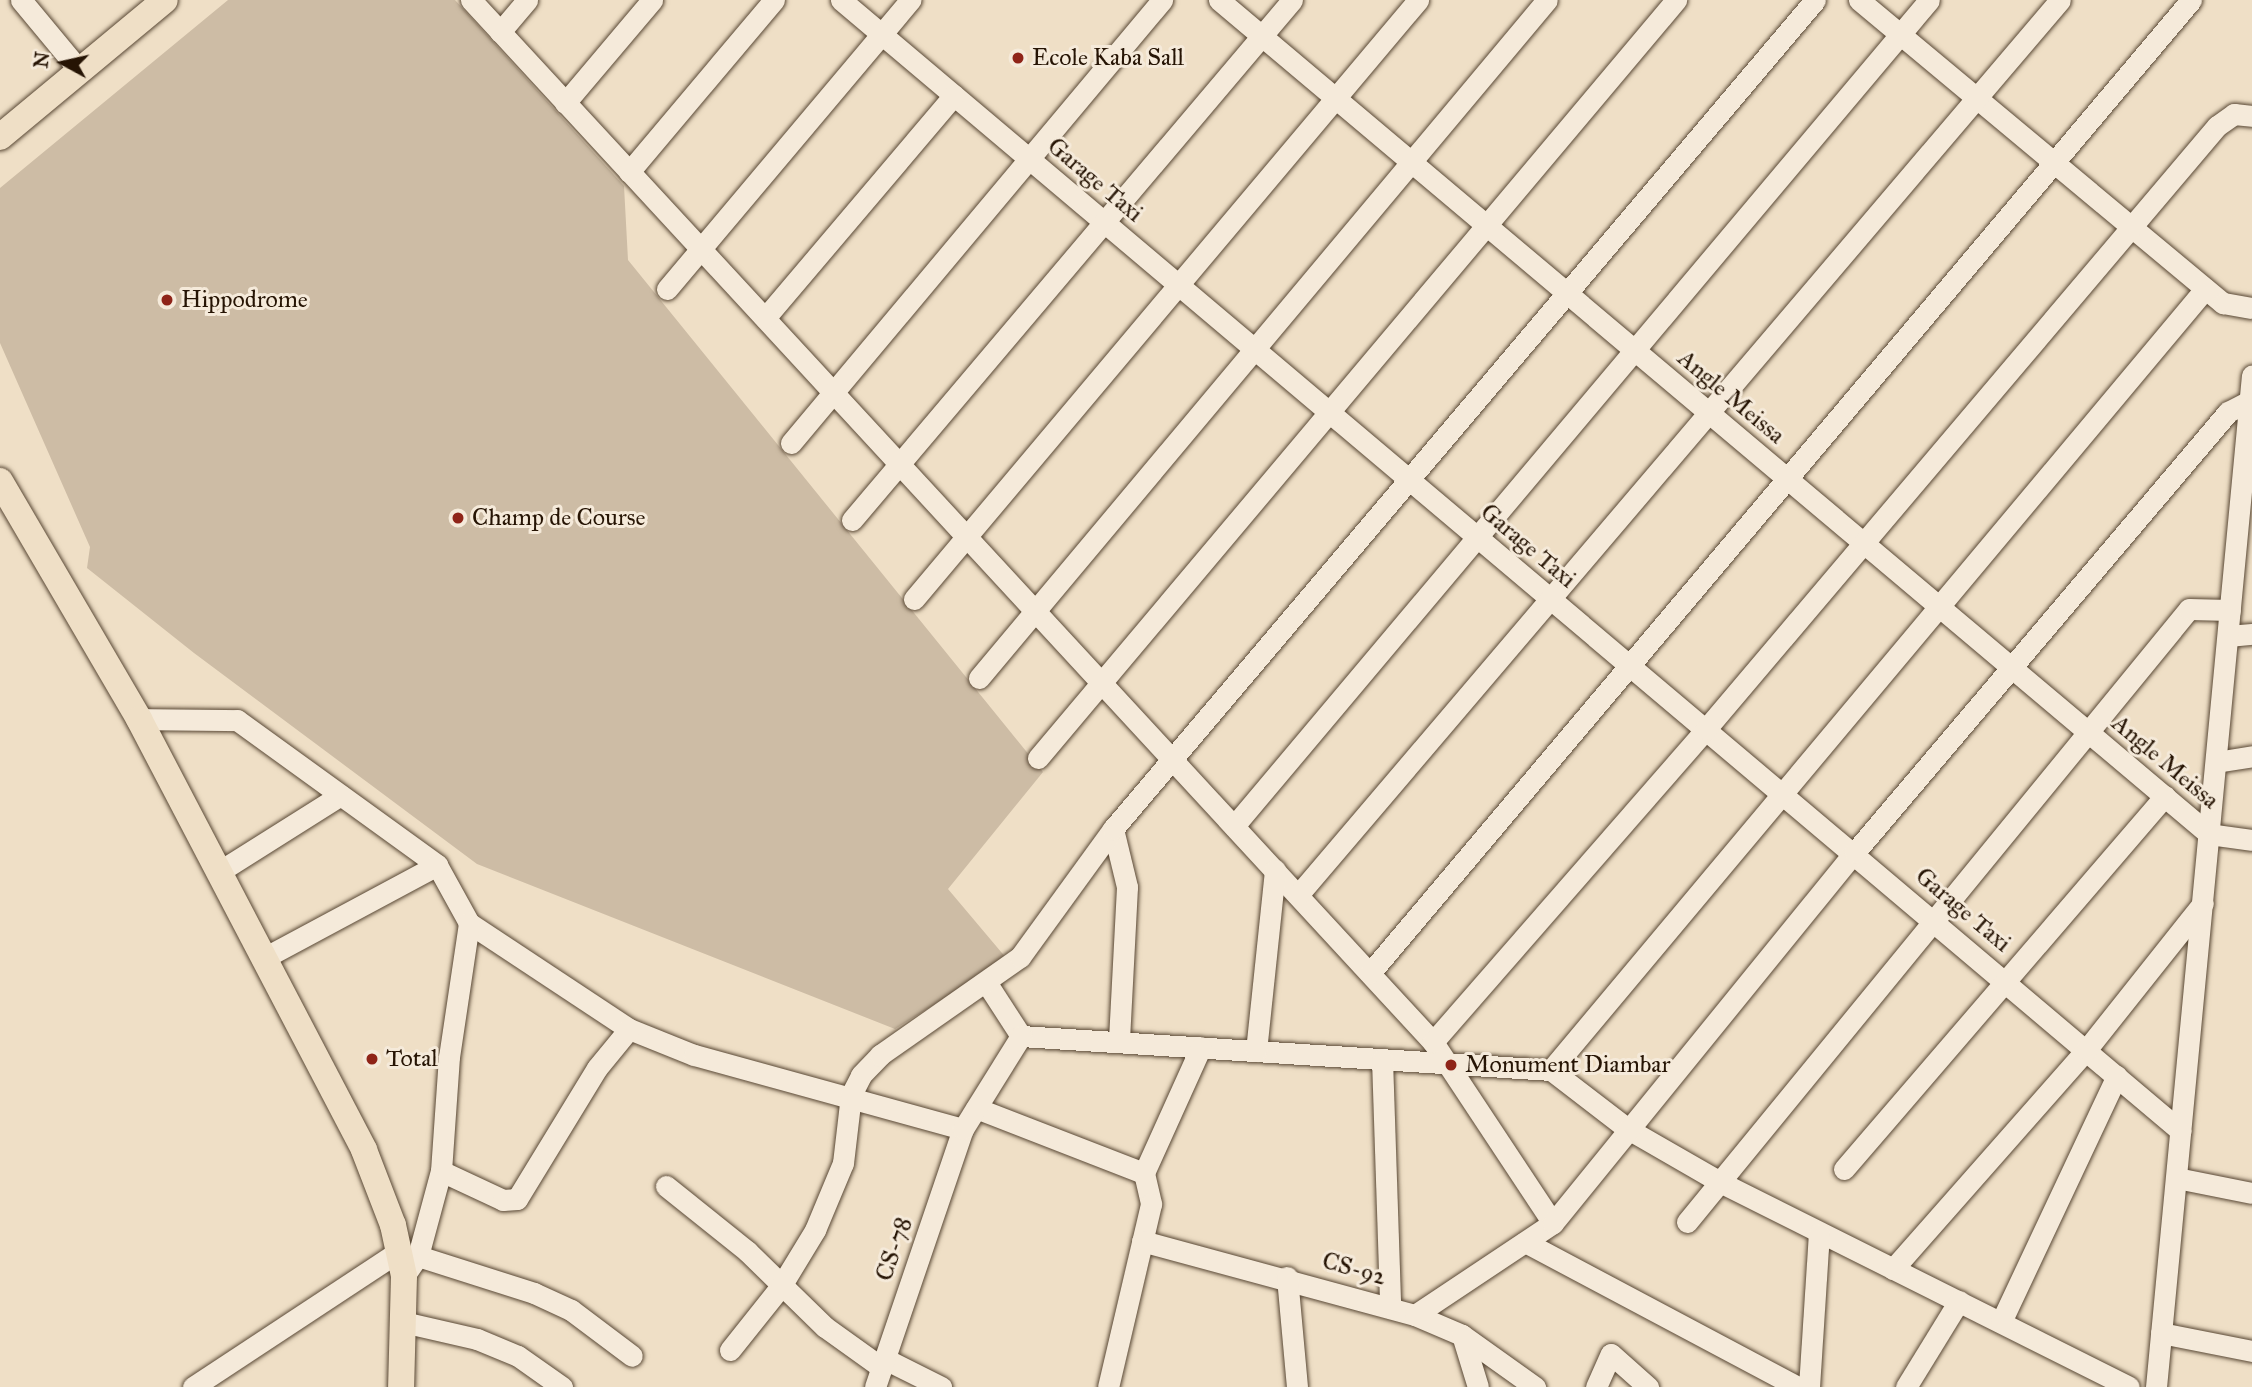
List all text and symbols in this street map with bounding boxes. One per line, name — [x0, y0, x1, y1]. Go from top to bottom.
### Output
north arrow — [28, 28, 98, 98]
place label: Ecole Kaba Sall — [1032, 44, 1184, 72]
text: N — [29, 50, 54, 70]
marker: Ecole Kaba Sall — [1010, 50, 1026, 66]
street label: Garage Taxi — [1041, 132, 1149, 228]
place label: Hippodrome — [181, 286, 308, 314]
marker: Hippodrome — [159, 292, 175, 308]
street label: Angle Meissa — [1672, 344, 1790, 450]
street label: Garage Taxi — [1474, 498, 1582, 594]
place label: Champ de Course — [472, 504, 646, 532]
marker: Champ de Course — [450, 510, 466, 526]
street label: Angle Meissa — [2106, 709, 2224, 815]
street label: Garage Taxi — [1909, 862, 2017, 958]
place label: Total — [386, 1045, 438, 1073]
marker: Total — [364, 1051, 380, 1067]
place label: Monument Diambar — [1465, 1051, 1670, 1079]
marker: Monument Diambar — [1443, 1057, 1459, 1073]
street label: CS-78 — [870, 1213, 918, 1285]
street label: CS-92 — [1319, 1246, 1389, 1292]

